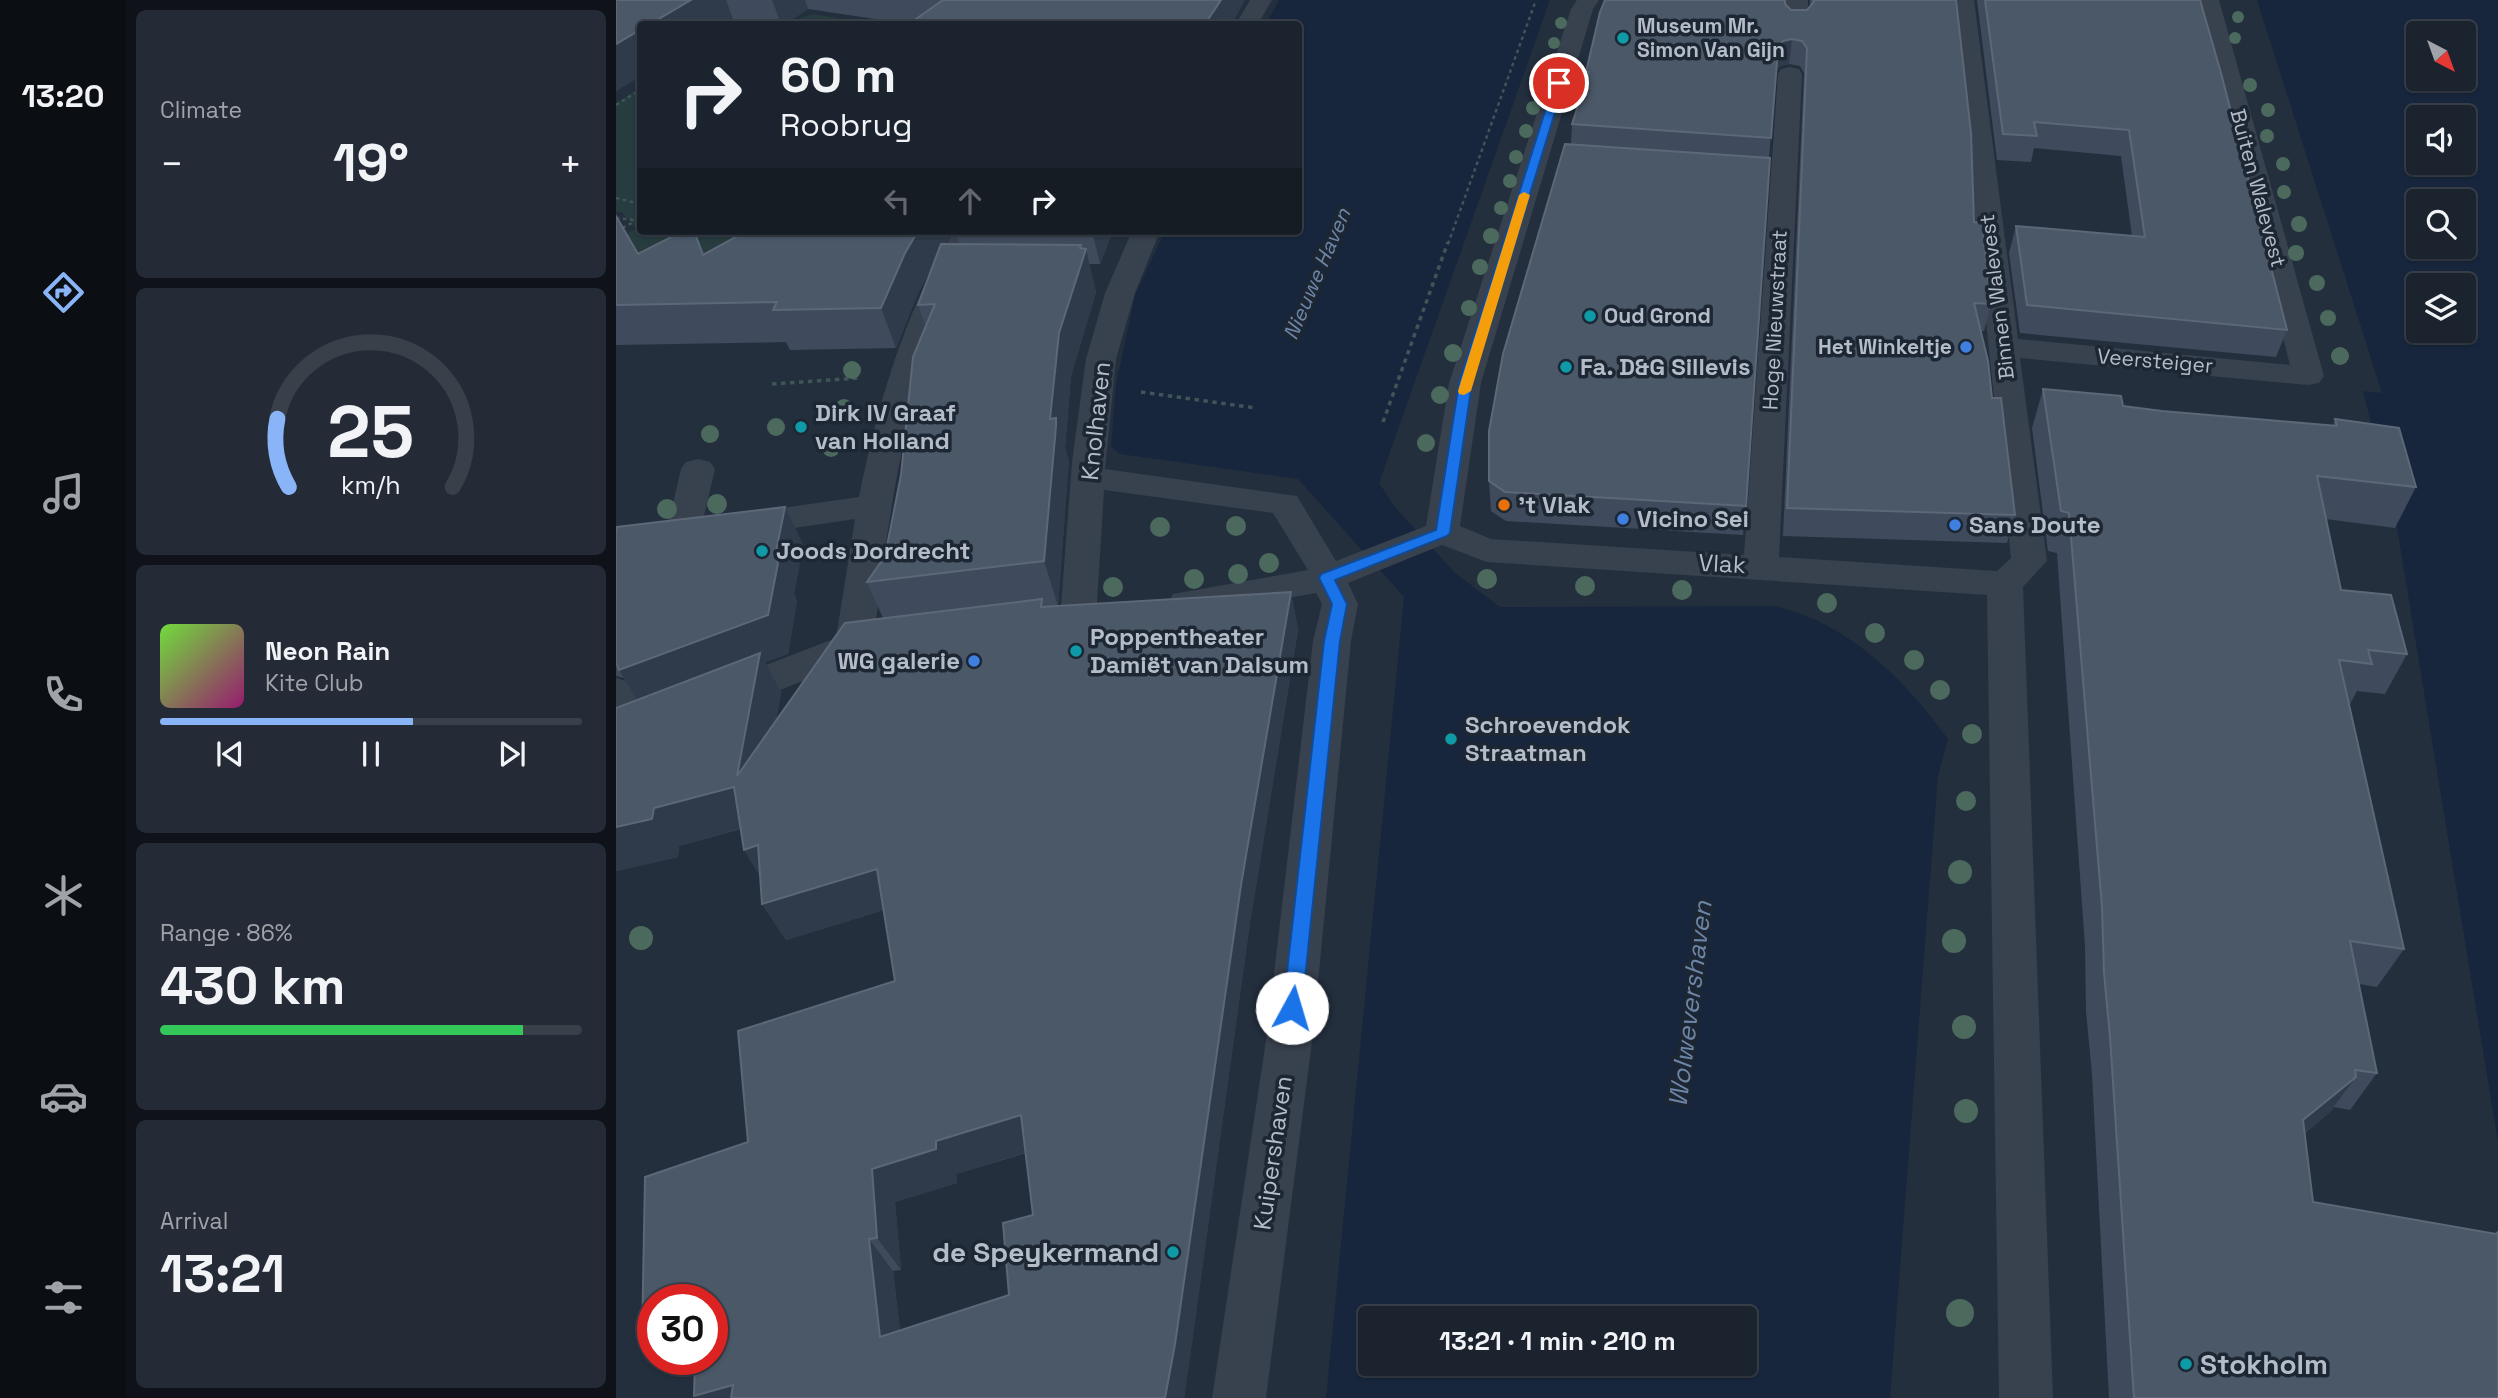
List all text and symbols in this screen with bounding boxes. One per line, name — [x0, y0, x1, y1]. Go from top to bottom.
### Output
place label: Museum Mr. Simon Van Gijn — [1637, 12, 1785, 63]
north arrow — [2406, 21, 2476, 91]
map controls — [2406, 21, 2476, 343]
marker: Museum Mr. Simon Van Gijn — [1615, 30, 1631, 46]
text: 60 m — [780, 44, 896, 106]
icon: right — [665, 49, 756, 140]
pin — [1529, 53, 1589, 113]
icon: arrive — [1540, 64, 1578, 102]
text: 13:20 — [21, 76, 105, 116]
text: Climate — [160, 95, 242, 125]
text: Roobrug — [780, 105, 913, 145]
button: sound — [2406, 105, 2476, 175]
street label: Buiten Walevest — [2224, 106, 2293, 270]
text: 19° — [333, 130, 409, 196]
text: − — [160, 140, 184, 188]
text: + — [558, 140, 582, 188]
icon: left — [878, 182, 916, 220]
icon: ahead — [951, 182, 989, 220]
icon: right — [1024, 182, 1062, 220]
button: search — [2406, 189, 2476, 259]
water label: Nieuwe Haven — [1277, 203, 1357, 344]
street label: Binnen Walevest — [1973, 213, 2020, 381]
street label: Hoge Nieuwstraat — [1756, 229, 1793, 411]
icon: directions — [39, 268, 88, 317]
button: layers — [2406, 273, 2476, 343]
place label: Oud Grond — [1604, 302, 1711, 329]
marker: Oud Grond — [1582, 308, 1598, 324]
place label: Het Winkeltje — [1818, 333, 1952, 360]
marker: Het Winkeltje — [1958, 339, 1974, 355]
street label: Veersteiger — [2096, 342, 2214, 379]
place label: Fa. D&G Sillevis — [1580, 351, 1751, 382]
marker: Fa. D&G Sillevis — [1558, 359, 1574, 375]
street label: Knolhaven — [1074, 360, 1117, 482]
text: 25 — [328, 386, 414, 479]
place label: Dirk IV Graaf van Holland — [815, 397, 956, 456]
marker: Dirk IV Graaf van Holland — [793, 419, 809, 435]
icon: music — [39, 469, 88, 518]
text: km/h — [341, 469, 401, 501]
place label: 't Vlak — [1518, 489, 1591, 520]
marker: 't Vlak — [1496, 497, 1512, 513]
place label: Vicino Sei — [1637, 503, 1749, 534]
place label: Sans Doute — [1969, 509, 2101, 540]
marker: Vicino Sei — [1615, 511, 1631, 527]
marker: Sans Doute — [1947, 517, 1963, 533]
place label: Joods Dordrecht — [776, 535, 971, 566]
marker: Joods Dordrecht — [754, 543, 770, 559]
street label: Vlak — [1698, 547, 1747, 580]
place label: Poppentheater Damiët van Dalsum — [1090, 621, 1309, 680]
text: Neon Rain — [265, 634, 390, 668]
marker: Poppentheater Damiët van Dalsum — [1068, 643, 1084, 659]
place label: WG galerie — [837, 645, 960, 676]
marker: WG galerie — [966, 653, 982, 669]
text: Kite Club — [265, 668, 364, 698]
icon: phone — [39, 670, 88, 719]
place label: Schroevendok Straatman — [1465, 709, 1631, 768]
marker: Schroevendok Straatman — [1443, 731, 1459, 747]
icon: previous — [211, 735, 249, 773]
icon: pause — [352, 735, 390, 773]
icon: next — [493, 735, 531, 773]
icon: climate — [39, 871, 88, 920]
water label: Wolwevershaven — [1660, 898, 1720, 1109]
text: Range · 86% — [160, 918, 293, 948]
text: 430 km — [160, 953, 345, 1019]
position arrow — [1255, 971, 1329, 1045]
icon: car — [39, 1072, 88, 1121]
street label: Kuipershaven — [1246, 1074, 1299, 1232]
text: Arrival — [160, 1206, 228, 1236]
place label: de Speykermand — [932, 1234, 1159, 1270]
text: 13:21 — [160, 1241, 285, 1307]
marker: de Speykermand — [1165, 1244, 1181, 1260]
icon: filters — [39, 1273, 88, 1322]
speed limit sign: 30 — [637, 1284, 728, 1375]
text: 13:21 · 1 min · 210 m — [1439, 1324, 1676, 1358]
place label: Stokholm — [2200, 1346, 2328, 1382]
marker: Stokholm — [2178, 1356, 2194, 1372]

